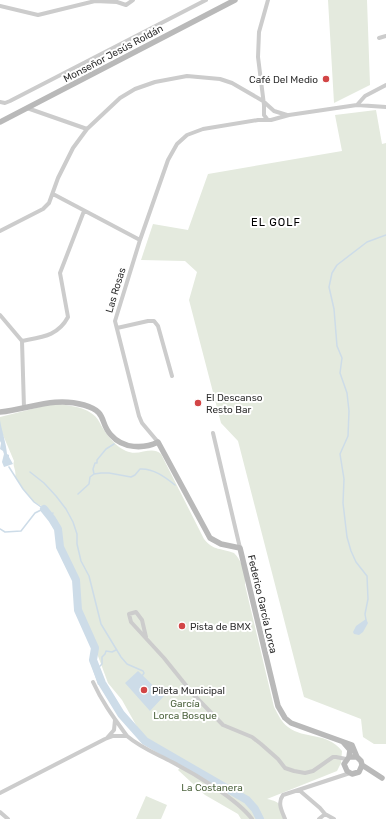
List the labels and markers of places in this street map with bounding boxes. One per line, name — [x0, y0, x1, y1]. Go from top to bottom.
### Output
place label: Café Del Medio — [249, 74, 318, 86]
marker: Café Del Medio — [321, 74, 331, 84]
place label: El Descanso Resto Bar — [206, 392, 263, 416]
marker: El Descanso Resto Bar — [193, 398, 203, 408]
marker: Pista de BMX — [177, 621, 187, 631]
place label: Pista de BMX — [190, 621, 251, 633]
marker: Pileta Municipal — [139, 685, 149, 695]
place label: Pileta Municipal — [152, 685, 225, 697]

